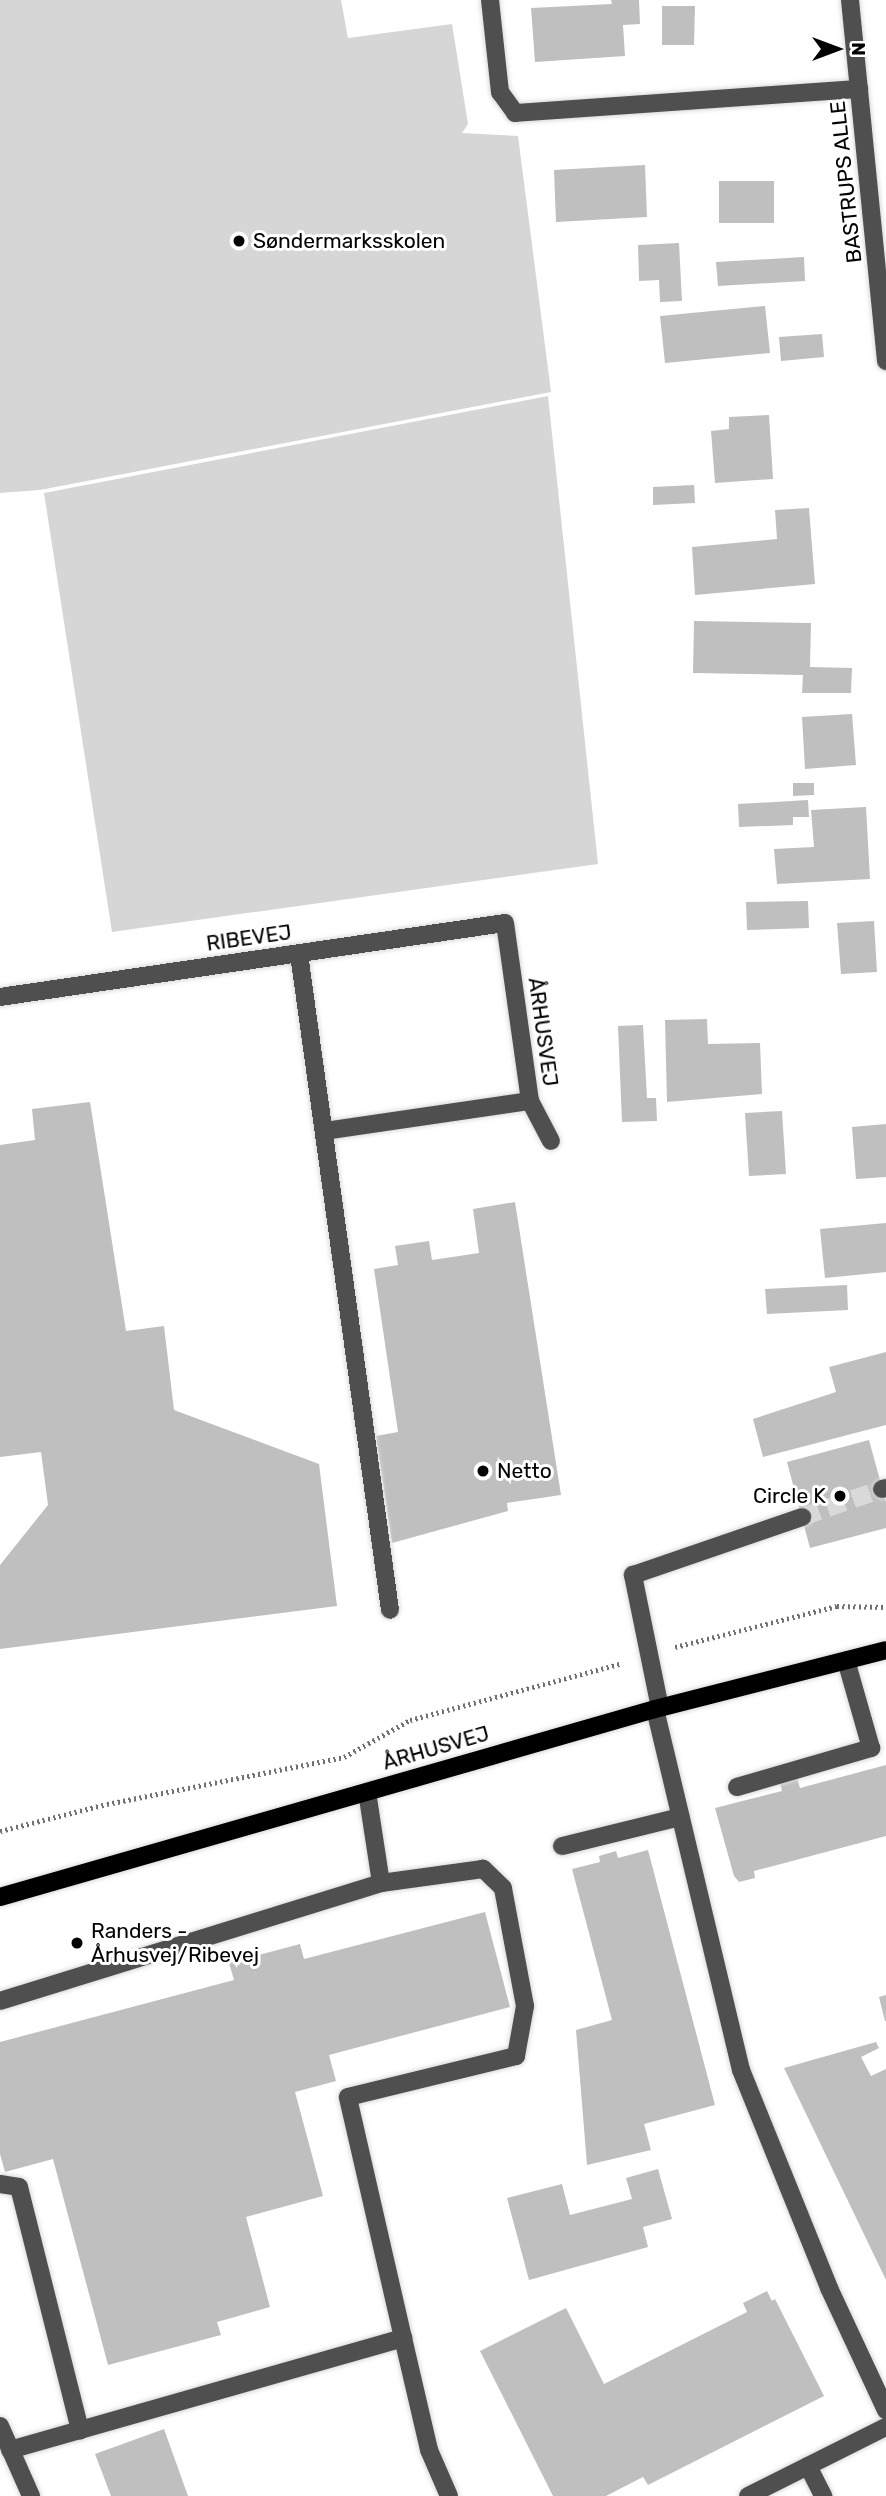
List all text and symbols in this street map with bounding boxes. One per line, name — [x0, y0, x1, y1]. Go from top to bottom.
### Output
north arrow — [802, 14, 872, 84]
text: N — [847, 42, 870, 56]
street label: BASTRUPS ALLE — [825, 99, 867, 265]
place label: Søndermarksskolen — [253, 228, 445, 254]
marker: Søndermarksskolen — [231, 233, 247, 249]
street label: RIBEVEJ — [205, 920, 293, 956]
street label: ÅRHUSVEJ — [523, 976, 563, 1088]
place label: Netto — [497, 1458, 552, 1484]
marker: Netto — [475, 1463, 491, 1479]
place label: Circle K — [753, 1483, 826, 1509]
marker: Circle K — [832, 1488, 848, 1504]
street label: ÅRHUSVEJ — [380, 1721, 492, 1775]
place label: Randers - Århusvej/Ribevej — [91, 1918, 259, 1968]
marker: Randers - Århusvej/Ribevej — [69, 1935, 85, 1951]

